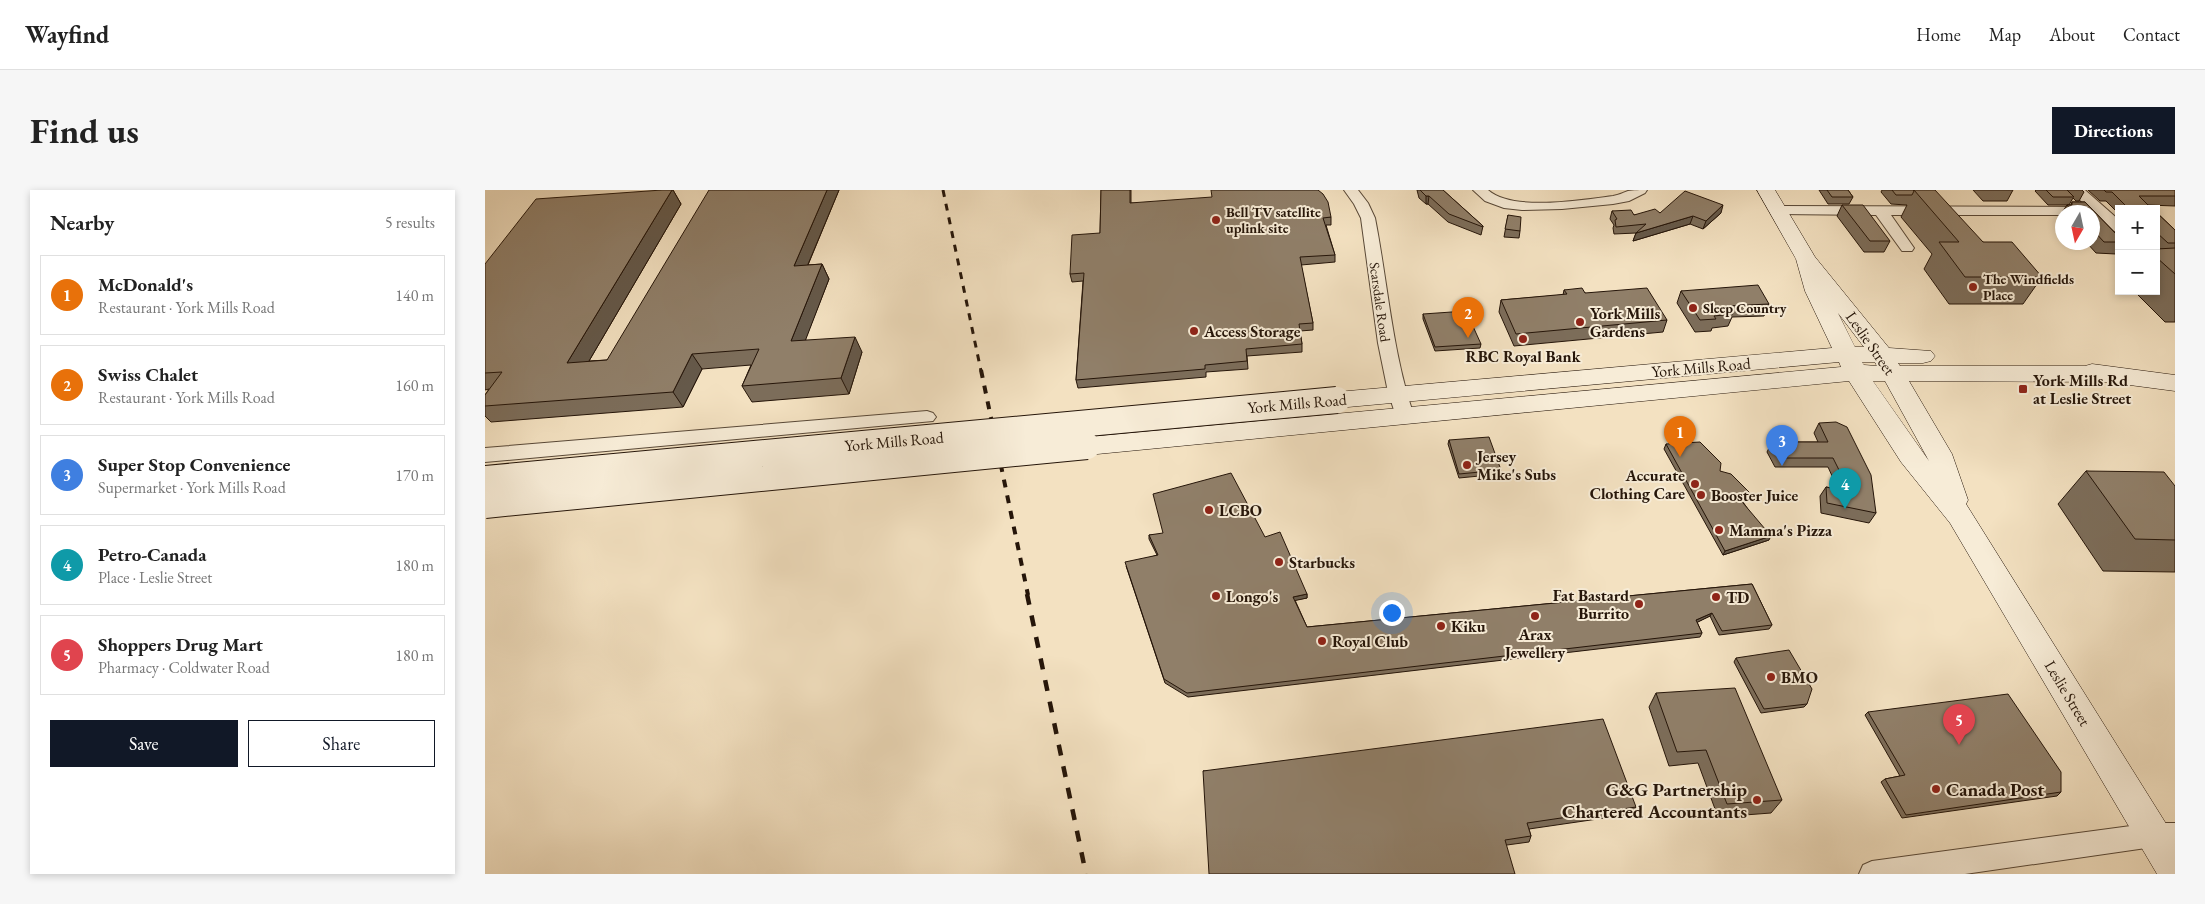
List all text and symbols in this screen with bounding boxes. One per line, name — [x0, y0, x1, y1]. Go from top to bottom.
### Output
text: Wayfind — [25, 19, 109, 50]
text: Home — [1916, 23, 1961, 46]
text: Map — [1989, 23, 2021, 46]
text: About — [2049, 23, 2095, 46]
text: Contact — [2123, 23, 2180, 46]
button: Directions — [2052, 107, 2175, 154]
text: Find us — [30, 108, 139, 153]
place label: Bell TV satellite uplink site — [1226, 203, 1321, 237]
north arrow — [2055, 205, 2100, 250]
map controls — [2115, 205, 2160, 295]
button: + — [2115, 205, 2160, 250]
text: Nearby — [50, 209, 114, 236]
text: 5 results — [385, 212, 435, 233]
marker: Bell TV satellite uplink site — [1210, 214, 1222, 226]
button: − — [2115, 250, 2160, 295]
street label: Scarsdale Road — [1365, 261, 1395, 344]
place label: The Windfields Place — [1983, 270, 2074, 304]
text: McDonald's — [98, 272, 193, 297]
marker: The Windfields Place — [1967, 281, 1979, 293]
text: 1 — [63, 285, 71, 306]
text: 140 m — [395, 285, 434, 306]
text: Restaurant · York Mills Road — [98, 297, 275, 318]
pin: 2 — [1452, 297, 1484, 338]
place label: Sleep Country — [1703, 299, 1787, 317]
marker: Sleep Country — [1687, 302, 1699, 314]
place label: York Mills Gardens — [1590, 303, 1661, 342]
street label: Leslie Street — [1841, 307, 1900, 379]
marker: York Mills Gardens — [1574, 316, 1586, 328]
place label: Access Storage — [1203, 321, 1301, 342]
marker: Access Storage — [1188, 325, 1200, 337]
marker: RBC Royal Bank — [1517, 333, 1529, 345]
place label: RBC Royal Bank — [1466, 346, 1581, 367]
street label: York Mills Road — [1651, 353, 1752, 382]
text: Swiss Chalet — [98, 362, 198, 387]
place label: York Mills Rd at Leslie Street — [2033, 370, 2131, 409]
text: 2 — [63, 375, 71, 396]
text: 160 m — [395, 375, 434, 396]
marker: York Mills Rd at Leslie Street — [2017, 383, 2029, 395]
text: Restaurant · York Mills Road — [98, 387, 275, 408]
street label: York Mills Road — [1247, 389, 1348, 418]
pin: 1 — [1664, 416, 1696, 457]
pin: 3 — [1766, 425, 1798, 466]
street label: York Mills Road — [844, 427, 945, 456]
place label: Jersey Mike's Subs — [1475, 446, 1556, 485]
text: Super Stop Convenience — [98, 452, 290, 477]
marker: Jersey Mike's Subs — [1461, 459, 1473, 471]
text: 3 — [63, 465, 71, 486]
text: 170 m — [395, 465, 434, 486]
place label: Accurate Clothing Care — [1590, 465, 1685, 504]
pin: 4 — [1829, 468, 1861, 509]
text: Supermarket · York Mills Road — [98, 477, 286, 498]
marker: Accurate Clothing Care — [1689, 478, 1701, 490]
place label: Booster Juice — [1711, 485, 1799, 506]
marker: Booster Juice — [1695, 489, 1707, 501]
place label: LCBO — [1219, 500, 1262, 521]
marker: LCBO — [1203, 504, 1215, 516]
place label: Mamma's Pizza — [1729, 520, 1833, 541]
marker: Mamma's Pizza — [1713, 524, 1725, 536]
text: Petro-Canada — [98, 542, 207, 567]
place label: Starbucks — [1289, 552, 1355, 573]
text: 4 — [63, 555, 71, 576]
text: 180 m — [395, 555, 434, 576]
marker: Starbucks — [1273, 556, 1285, 568]
text: Place · Leslie Street — [98, 567, 212, 588]
place label: Fat Bastard Burrito — [1553, 585, 1629, 624]
place label: Longo's — [1226, 586, 1278, 607]
place label: TD — [1726, 587, 1749, 608]
marker: Longo's — [1210, 590, 1222, 602]
marker: TD — [1710, 591, 1722, 603]
marker: Fat Bastard Burrito — [1633, 598, 1645, 610]
your location — [1379, 600, 1405, 626]
marker: Arax Jewellery — [1529, 610, 1541, 622]
place label: Kiku — [1451, 616, 1486, 637]
marker: Kiku — [1435, 620, 1447, 632]
place label: Arax Jewellery — [1503, 624, 1566, 663]
place label: Royal Club — [1332, 631, 1408, 652]
text: Shoppers Drug Mart — [98, 632, 263, 657]
marker: Royal Club — [1316, 635, 1328, 647]
text: 5 — [63, 645, 71, 666]
text: 180 m — [395, 645, 434, 666]
text: Pharmacy · Coldwater Road — [98, 657, 270, 678]
street label: Leslie Street — [2040, 657, 2095, 730]
place label: BMO — [1781, 667, 1818, 688]
marker: BMO — [1765, 671, 1777, 683]
pin: 5 — [1943, 704, 1975, 745]
button: Save — [50, 720, 238, 767]
button: Share — [248, 720, 435, 767]
place label: G&G Partnership Chartered Accountants — [1562, 777, 1748, 824]
place label: Canada Post — [1946, 777, 2044, 802]
marker: Canada Post — [1930, 783, 1942, 795]
marker: G&G Partnership Chartered Accountants — [1751, 794, 1763, 806]

